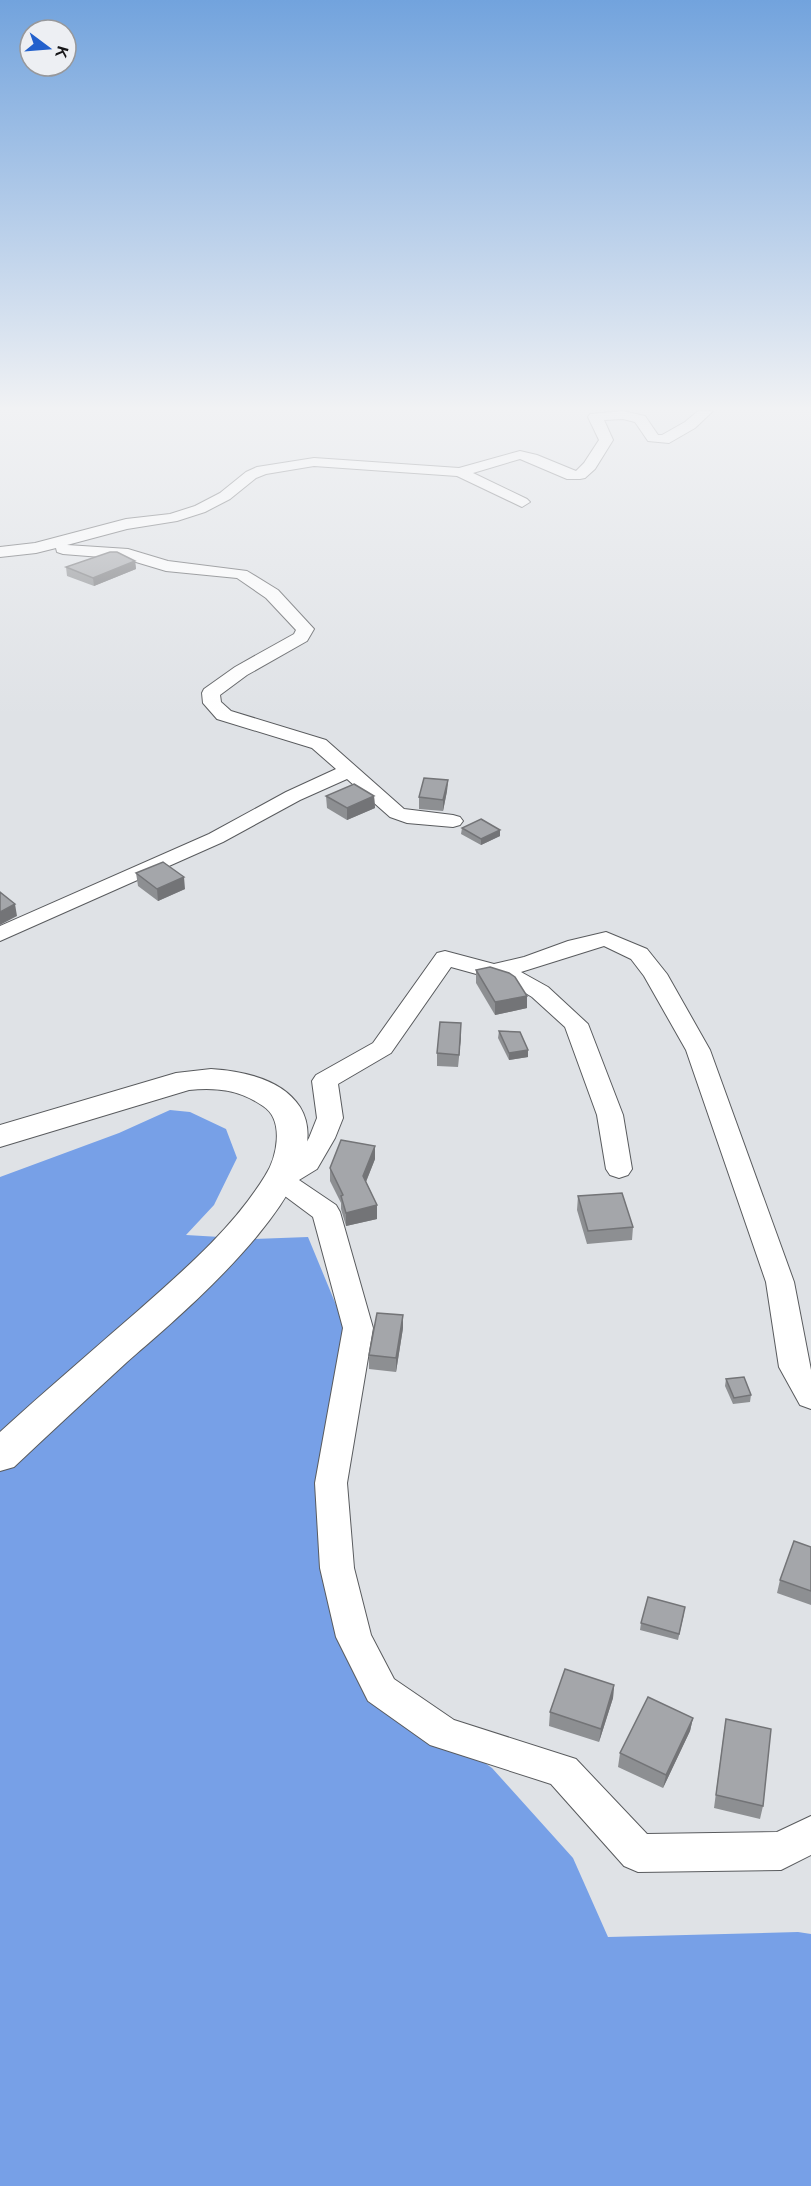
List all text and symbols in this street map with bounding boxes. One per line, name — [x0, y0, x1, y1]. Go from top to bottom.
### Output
north arrow — [18, 18, 78, 78]
text: K — [52, 44, 72, 60]

